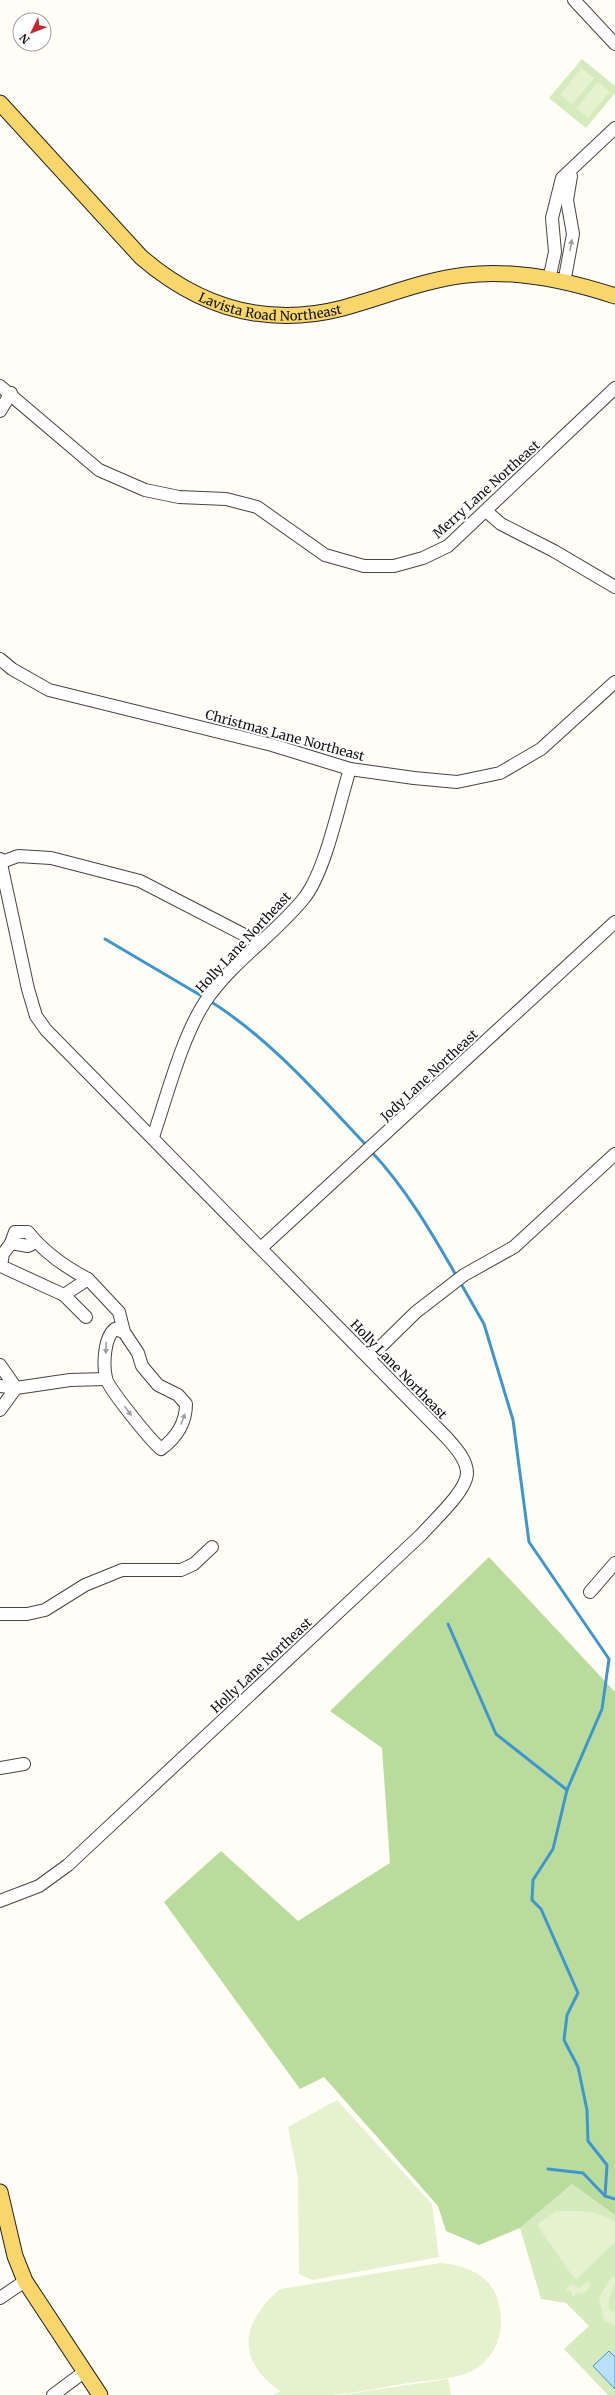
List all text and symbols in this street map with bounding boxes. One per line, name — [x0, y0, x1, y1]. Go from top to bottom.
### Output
north arrow — [12, 12, 52, 52]
text: N — [16, 31, 33, 47]
one-way arrow — [568, 238, 574, 251]
street label: Lavista Road Northeast — [196, 289, 343, 325]
street label: Merry Lane Northeast — [429, 437, 543, 542]
street label: Christmas Lane Northeast — [203, 706, 366, 765]
street label: Holly Lane Northeast — [192, 888, 295, 996]
street label: Jody Lane Northeast — [376, 1026, 482, 1126]
street label: Holly Lane Northeast — [347, 1316, 451, 1423]
one-way arrow — [103, 1342, 109, 1355]
one-way arrow — [124, 1405, 133, 1416]
one-way arrow — [181, 1412, 187, 1424]
street label: Holly Lane Northeast — [207, 1614, 315, 1717]

